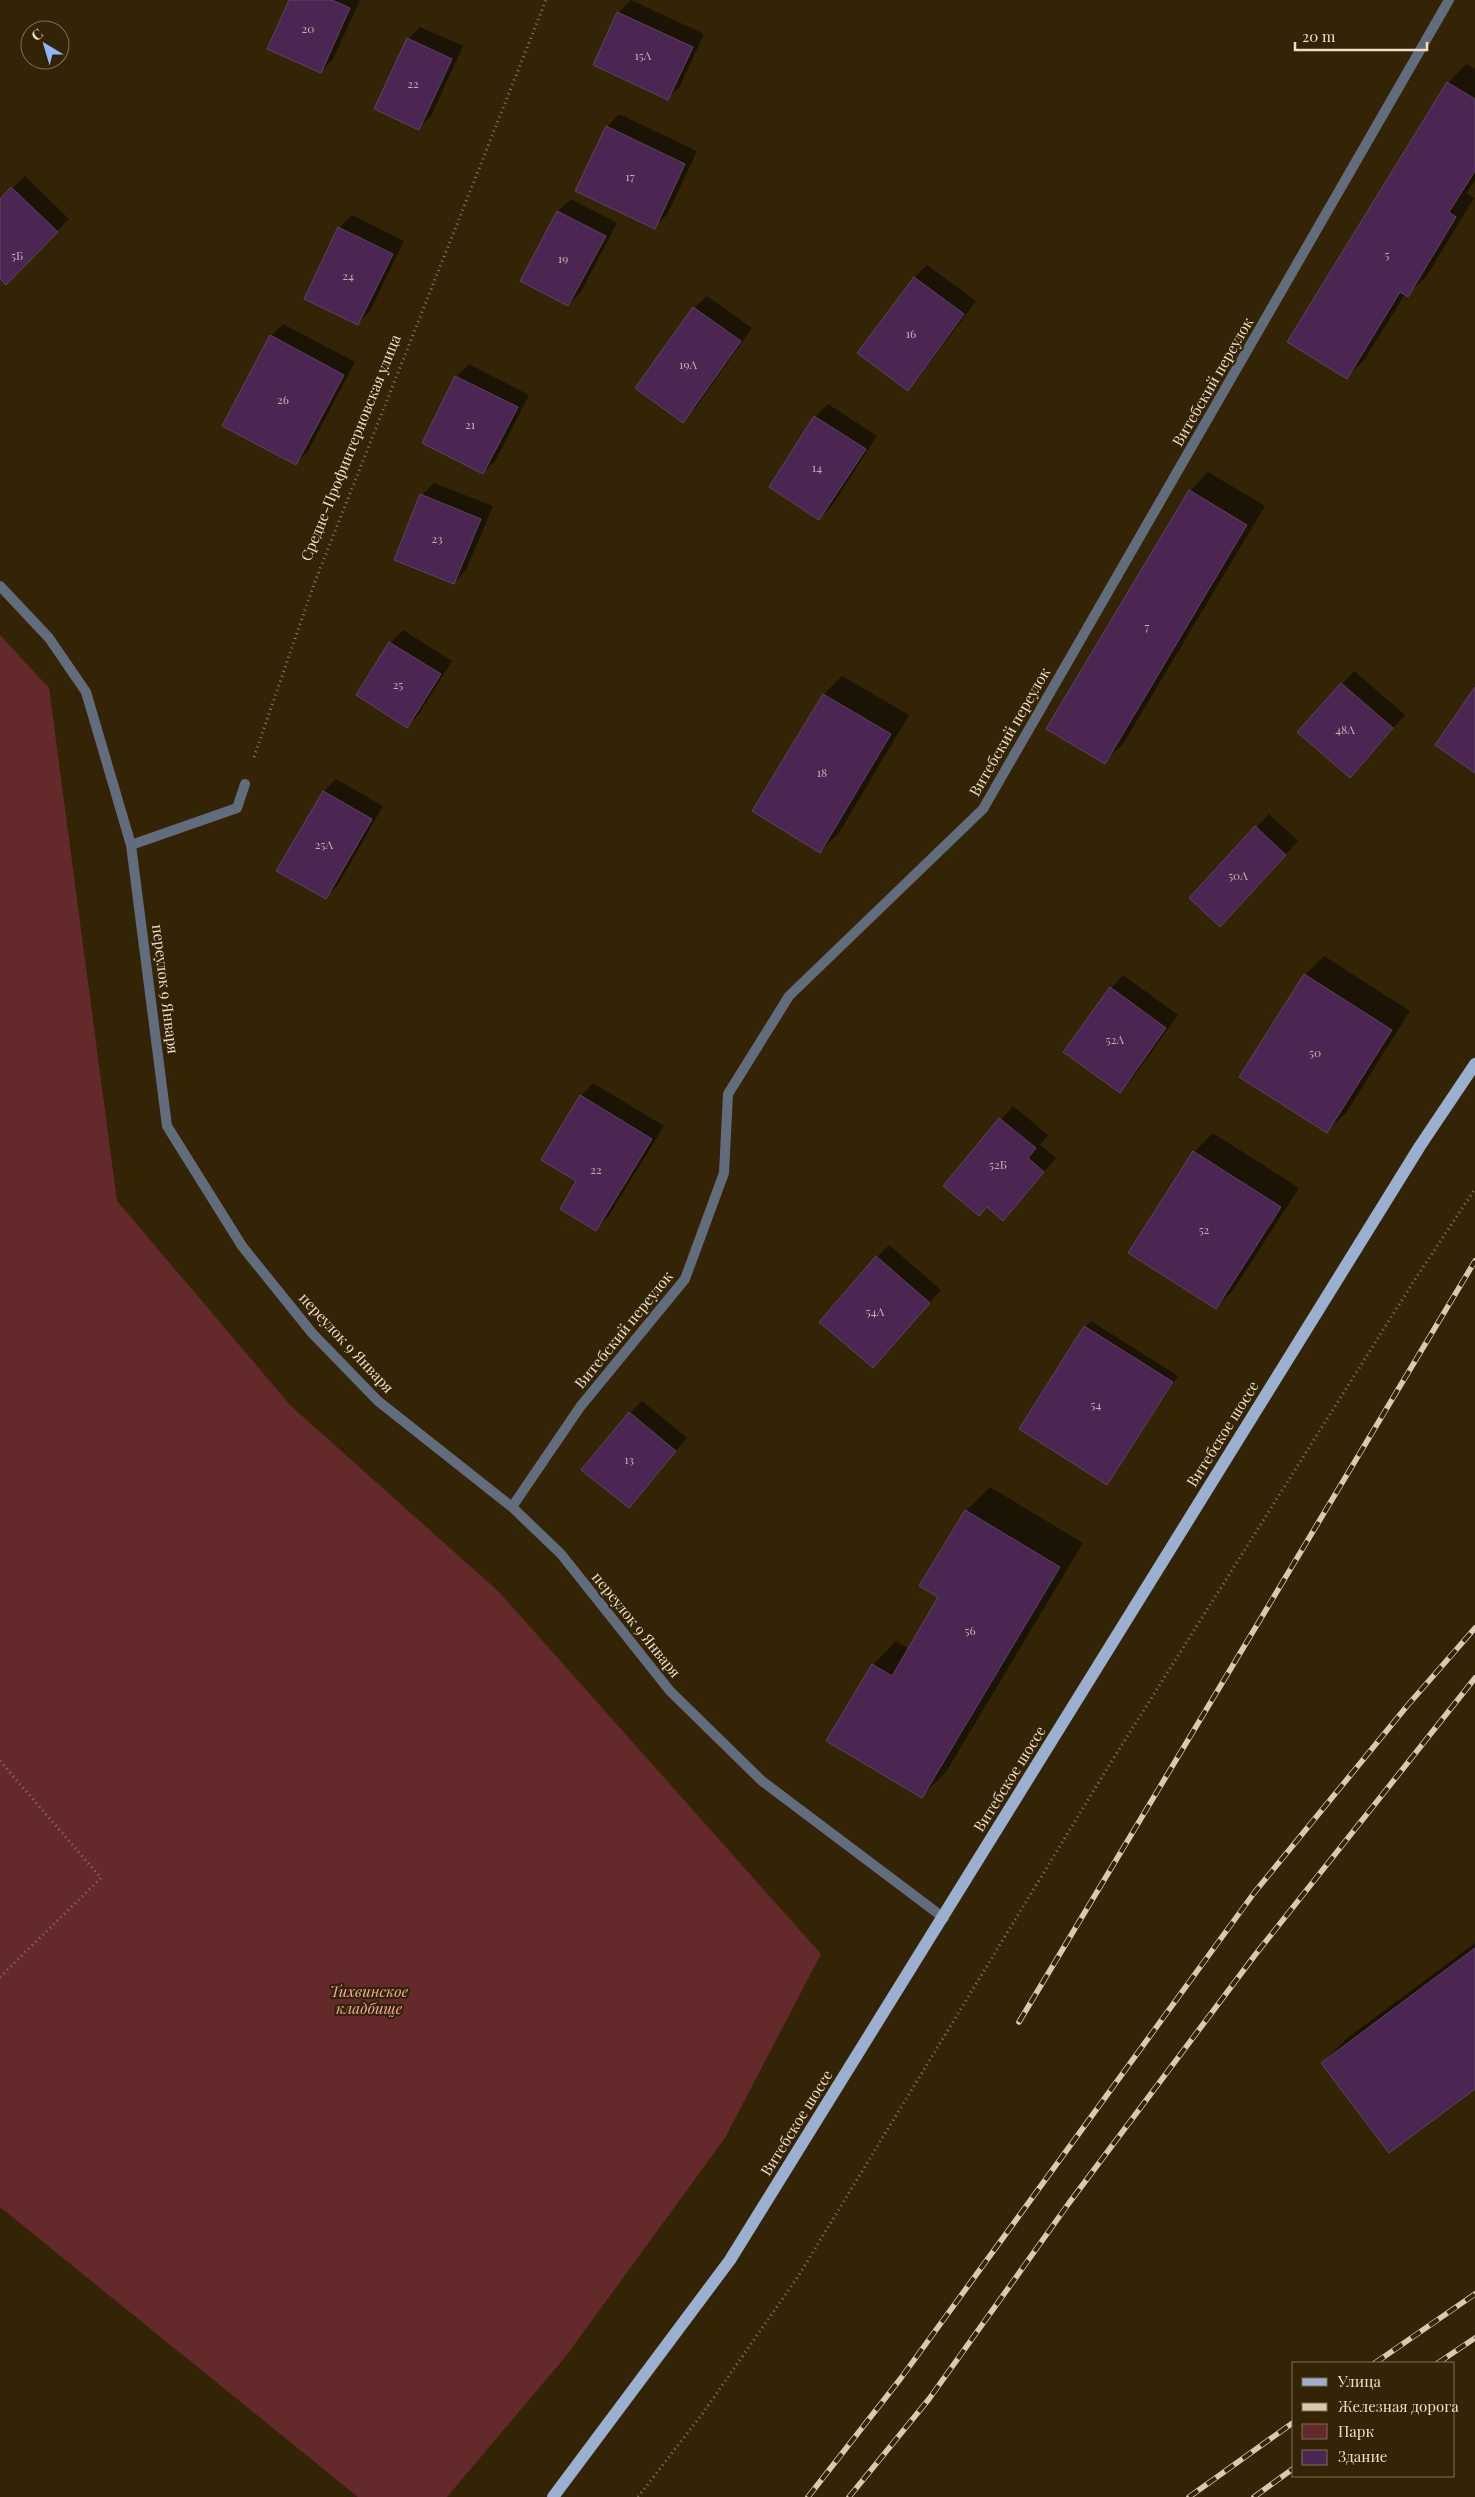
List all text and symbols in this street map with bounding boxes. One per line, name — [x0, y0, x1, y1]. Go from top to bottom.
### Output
north arrow — [20, 20, 70, 70]
house number: 20 — [302, 20, 314, 36]
scale bar — [1295, 20, 1428, 52]
text: С — [27, 24, 47, 45]
text: 20 m — [1302, 26, 1336, 46]
house number: 15А — [635, 47, 652, 63]
house number: 22 — [407, 75, 419, 91]
house number: 17 — [625, 168, 635, 184]
house number: 5 — [1385, 246, 1390, 262]
house number: 5Б — [11, 247, 23, 263]
house number: 19 — [558, 250, 568, 266]
house number: 24 — [342, 267, 354, 283]
street label: Витебский переулок — [1167, 313, 1257, 450]
house number: 16 — [906, 325, 916, 341]
street label: Средне-Профинтерновская улица — [295, 331, 405, 564]
house number: 19А — [679, 356, 697, 372]
house number: 26 — [277, 391, 289, 407]
house number: 21 — [465, 416, 476, 432]
house number: 14 — [812, 459, 822, 475]
house number: 23 — [431, 530, 443, 546]
house number: 7 — [1145, 618, 1150, 634]
street label: Витебский переулок — [964, 663, 1054, 800]
house number: 25 — [393, 676, 403, 692]
house number: 48А — [1335, 721, 1355, 737]
house number: 18 — [817, 764, 827, 780]
house number: 25А — [315, 836, 334, 852]
house number: 50А — [1228, 867, 1248, 883]
street label: переулок 9 Января — [148, 923, 184, 1055]
house number: 52А — [1106, 1031, 1125, 1047]
house number: 50 — [1309, 1044, 1321, 1060]
house number: 52Б — [989, 1156, 1007, 1172]
house number: 22 — [590, 1161, 602, 1177]
house number: 52 — [1199, 1221, 1210, 1237]
street label: Витебский переулок — [570, 1266, 677, 1392]
street label: переулок 9 Января — [295, 1288, 398, 1397]
house number: 54А — [866, 1303, 885, 1319]
street label: Витебское шоссе — [1182, 1377, 1263, 1490]
house number: 54 — [1091, 1396, 1102, 1412]
house number: 13 — [624, 1451, 634, 1467]
street label: переулок 9 Января — [588, 1567, 686, 1681]
house number: 56 — [964, 1622, 976, 1638]
street label: Витебское шоссе — [969, 1722, 1050, 1835]
park label: Тихвинское кладбище — [330, 1981, 409, 2018]
street label: Витебское шоссе — [756, 2066, 837, 2179]
legend — [1292, 2362, 1455, 2477]
text: Улица — [1337, 2371, 1381, 2391]
text: Железная дорога — [1338, 2396, 1459, 2416]
text: Парк — [1338, 2421, 1374, 2441]
text: Здание — [1338, 2446, 1387, 2466]

